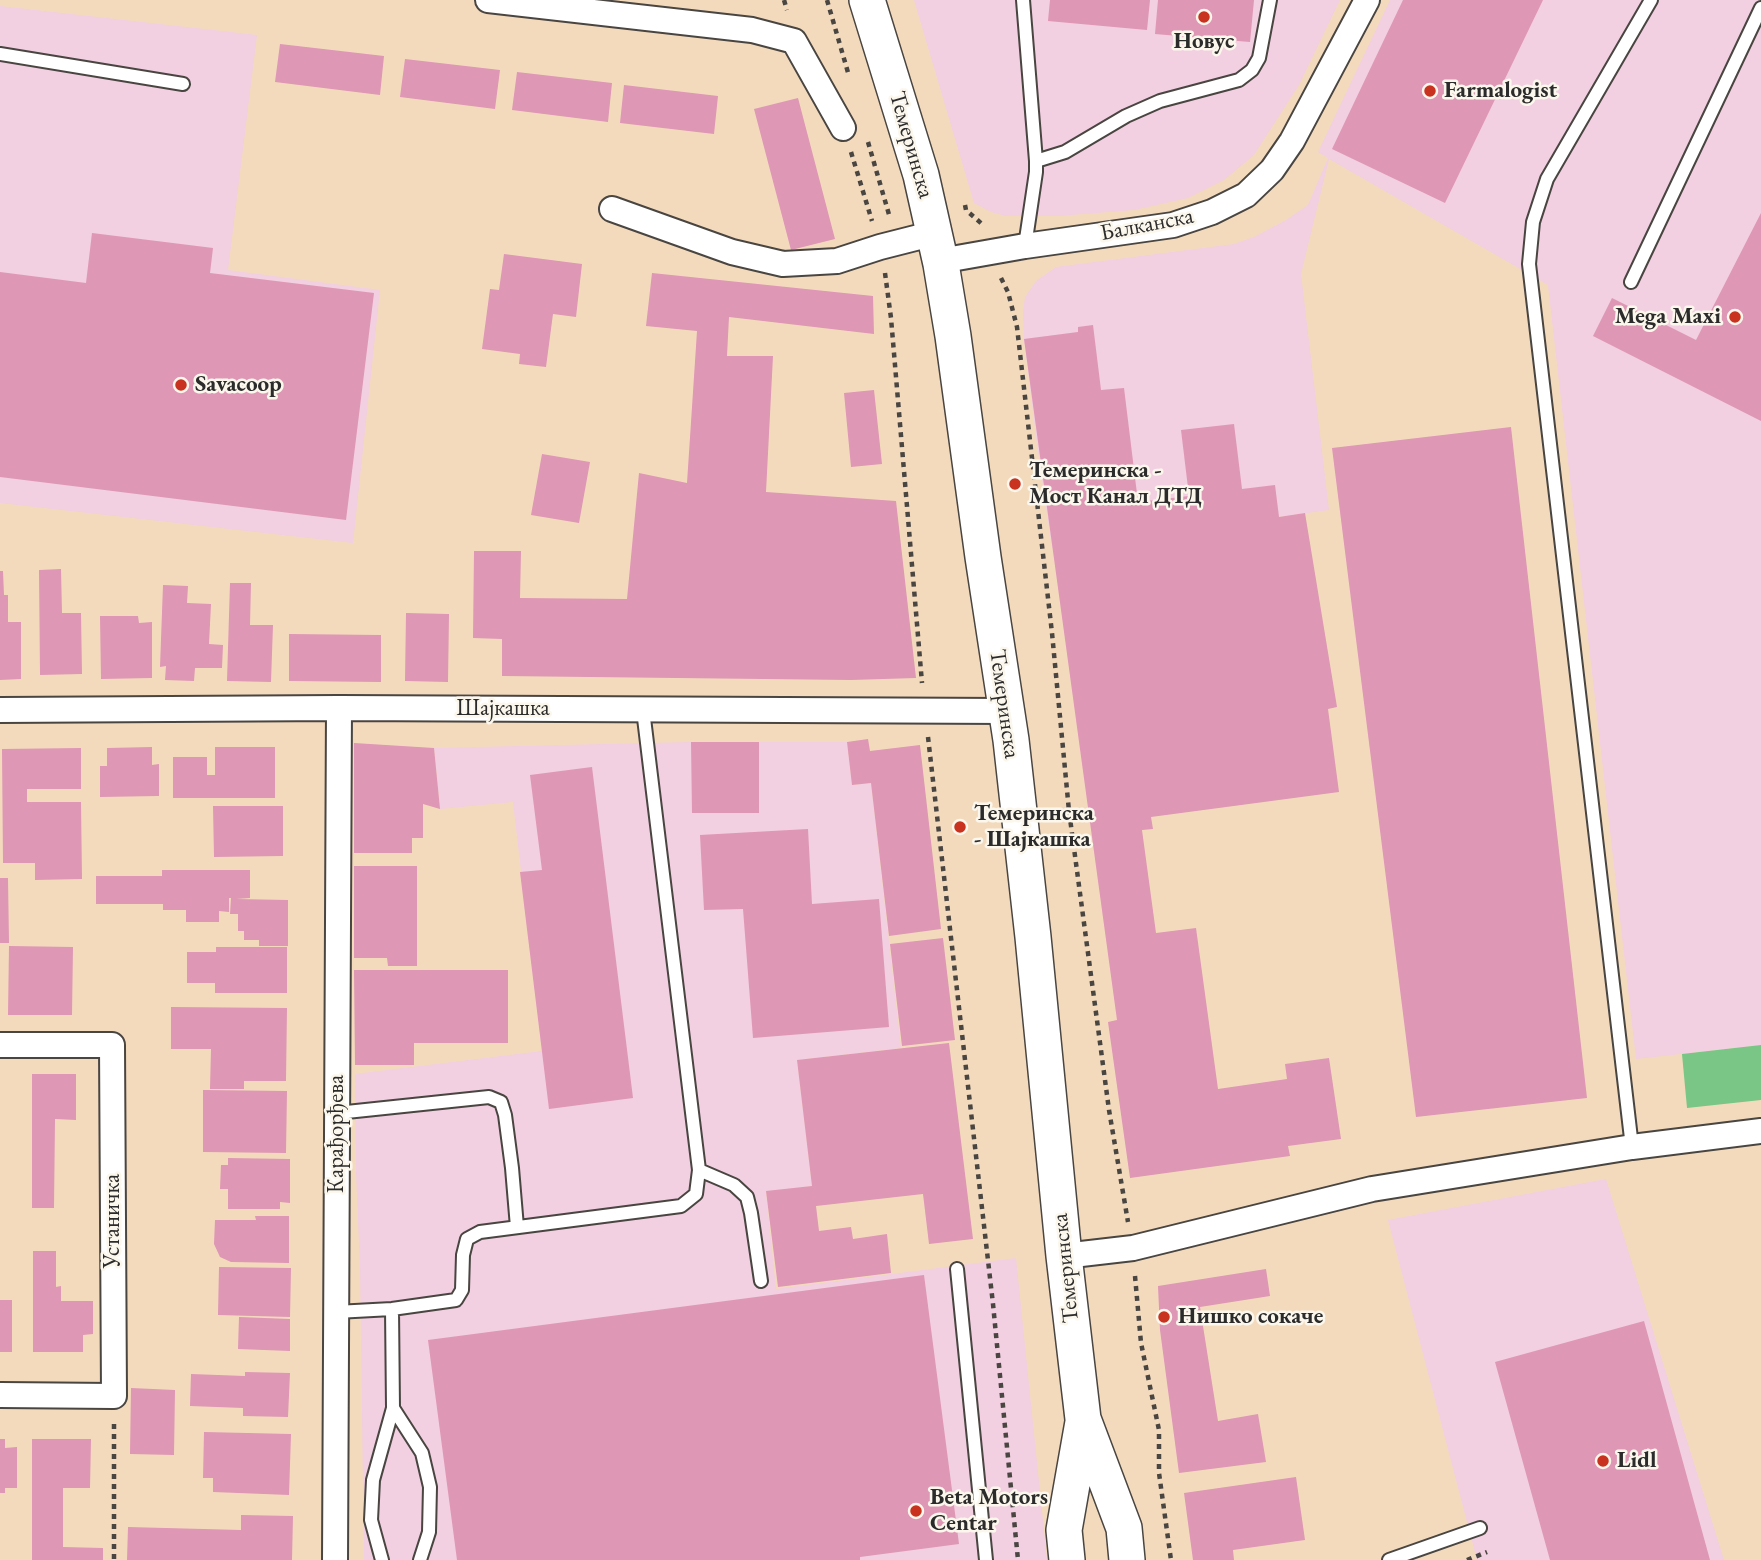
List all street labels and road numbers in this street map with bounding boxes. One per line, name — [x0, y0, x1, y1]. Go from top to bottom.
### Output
street label: Темеринска — [883, 88, 939, 202]
street label: Балканска — [1098, 202, 1196, 248]
street label: Темеринска — [983, 648, 1025, 760]
street label: Шајкашка — [456, 695, 550, 723]
street label: Карађорђева — [323, 1075, 351, 1193]
street label: Устаничка — [99, 1174, 127, 1268]
street label: Темеринска — [1047, 1212, 1085, 1324]

